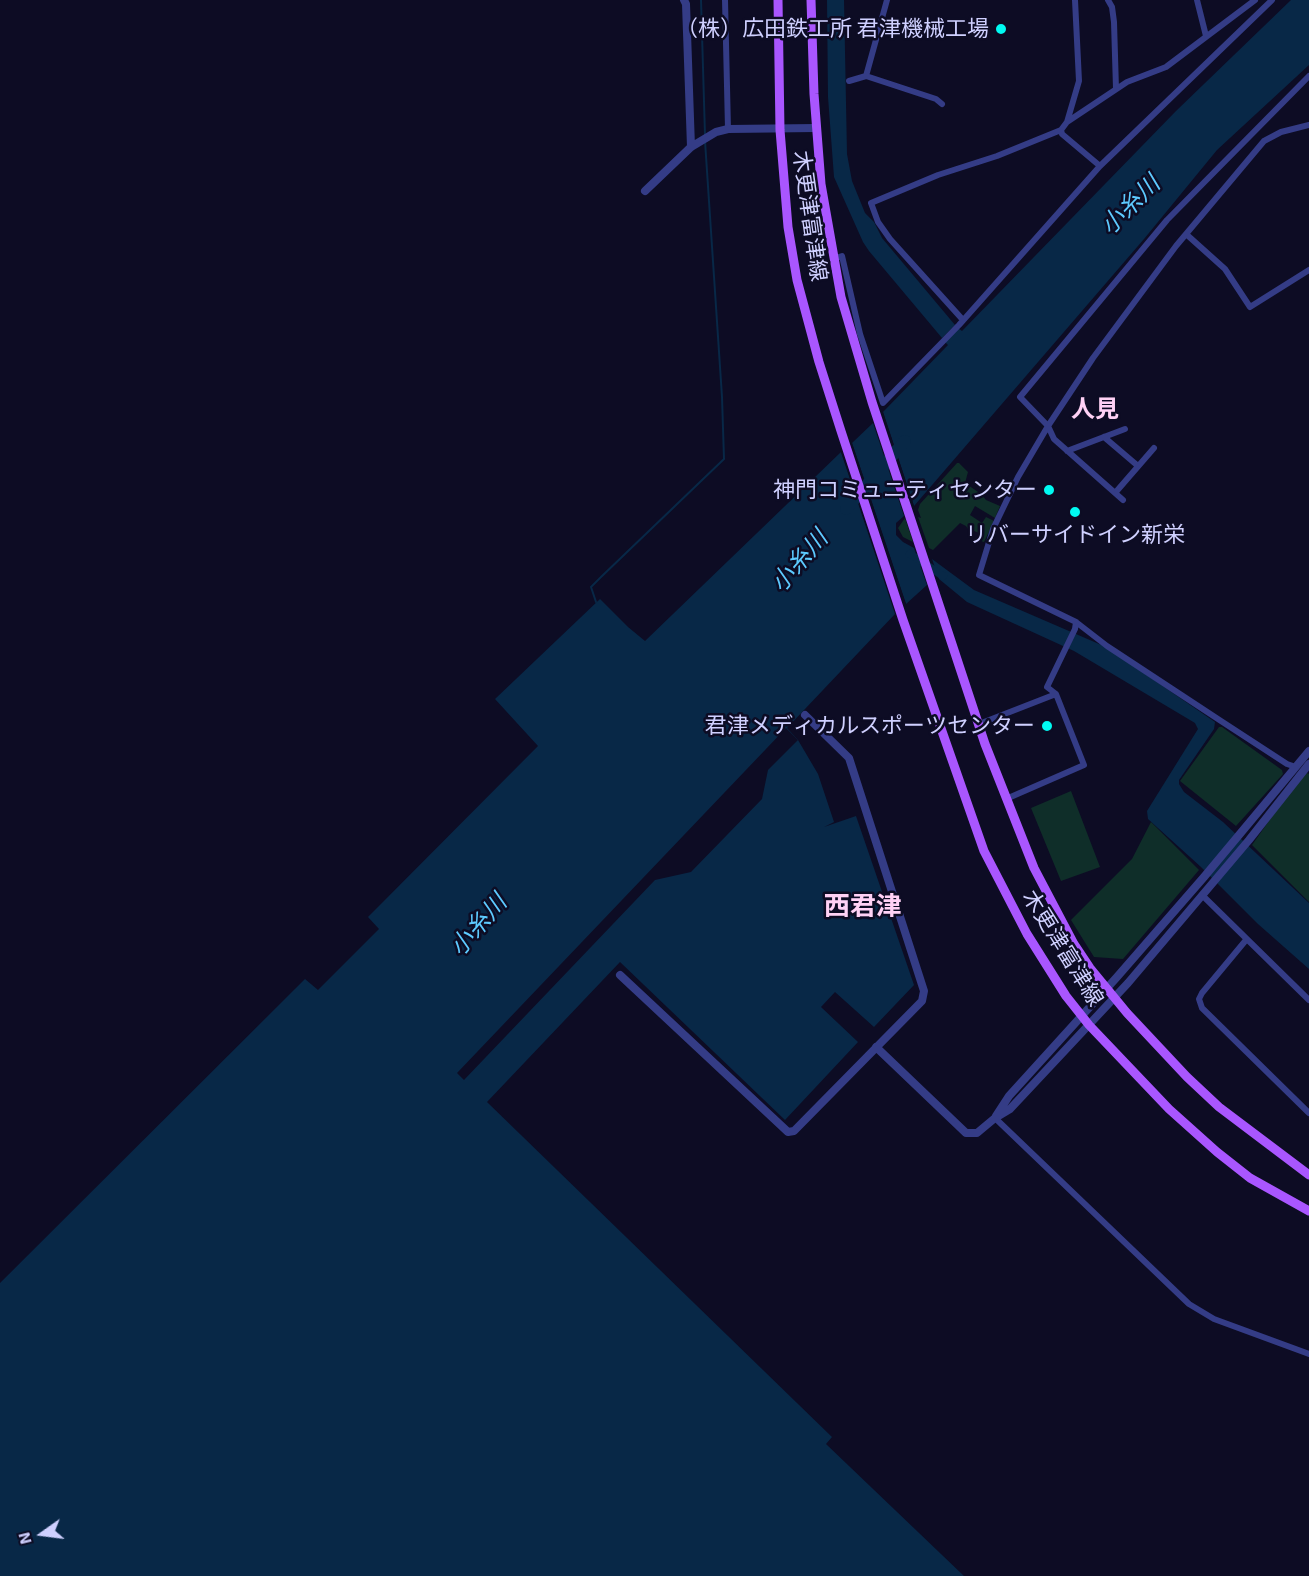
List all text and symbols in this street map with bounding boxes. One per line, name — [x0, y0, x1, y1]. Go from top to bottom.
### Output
place label: （株）広田鉄工所 君津機械工場 — [676, 16, 989, 42]
marker: （株）広田鉄工所 君津機械工場 — [994, 22, 1008, 36]
street label: 木更津富津線 — [788, 149, 832, 283]
water label: 小糸川 — [1094, 169, 1166, 241]
district label: 人見 — [1071, 395, 1119, 423]
place label: 神門コミュニティセンター — [773, 477, 1037, 503]
marker: 神門コミュニティセンター — [1042, 483, 1056, 497]
marker: リバーサイドイン新栄 — [1068, 505, 1082, 519]
place label: リバーサイドイン新栄 — [965, 522, 1185, 548]
water label: 小糸川 — [765, 524, 833, 598]
place label: 君津メディカルスポーツセンター — [705, 713, 1035, 739]
marker: 君津メディカルスポーツセンター — [1040, 719, 1054, 733]
street label: 木更津富津線 — [1017, 885, 1109, 1011]
water label: 小糸川 — [444, 888, 512, 962]
district label: 西君津 — [824, 890, 902, 922]
north arrow — [12, 1504, 72, 1564]
text: N — [13, 1531, 35, 1546]

